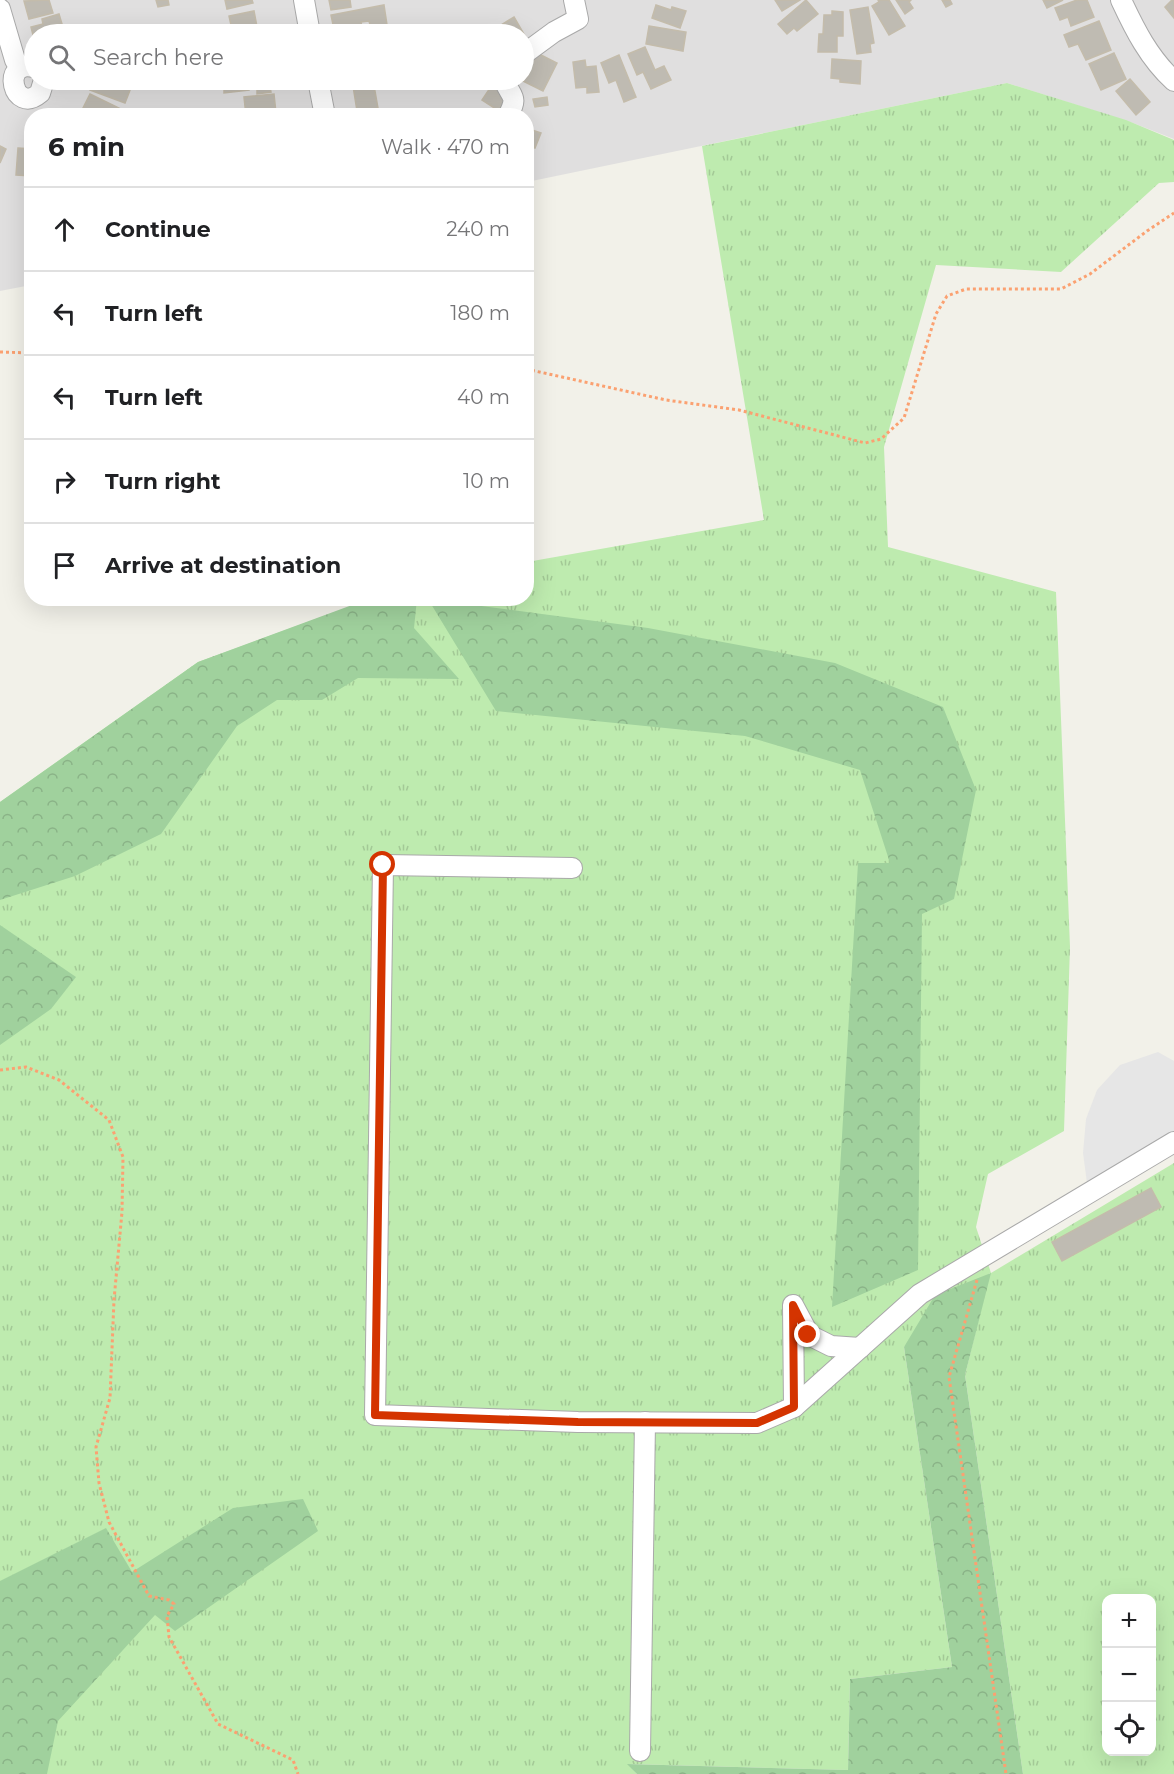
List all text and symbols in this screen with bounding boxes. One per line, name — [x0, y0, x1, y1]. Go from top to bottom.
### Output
search box — [24, 24, 534, 90]
icon: search — [45, 41, 78, 74]
text: Search here — [93, 44, 224, 71]
text: 6 min — [48, 131, 125, 163]
text: Walk · 470 m — [381, 135, 510, 159]
icon: ahead — [48, 213, 81, 246]
text: Continue — [105, 216, 211, 243]
text: 240 m — [446, 217, 510, 241]
icon: left — [48, 297, 81, 330]
text: Turn left — [105, 300, 203, 327]
text: 180 m — [450, 301, 510, 325]
icon: left — [48, 381, 81, 414]
text: Turn left — [105, 384, 203, 411]
text: 40 m — [457, 385, 510, 409]
icon: right — [48, 465, 81, 498]
text: Turn right — [105, 468, 220, 495]
text: 10 m — [463, 469, 510, 493]
icon: arrive — [48, 549, 81, 582]
text: Arrive at destination — [105, 552, 341, 579]
route start — [369, 851, 395, 877]
route end — [794, 1321, 820, 1347]
map controls — [1102, 1594, 1156, 1756]
button: + — [1102, 1594, 1156, 1648]
button: − — [1102, 1648, 1156, 1702]
button: locate — [1102, 1702, 1156, 1756]

